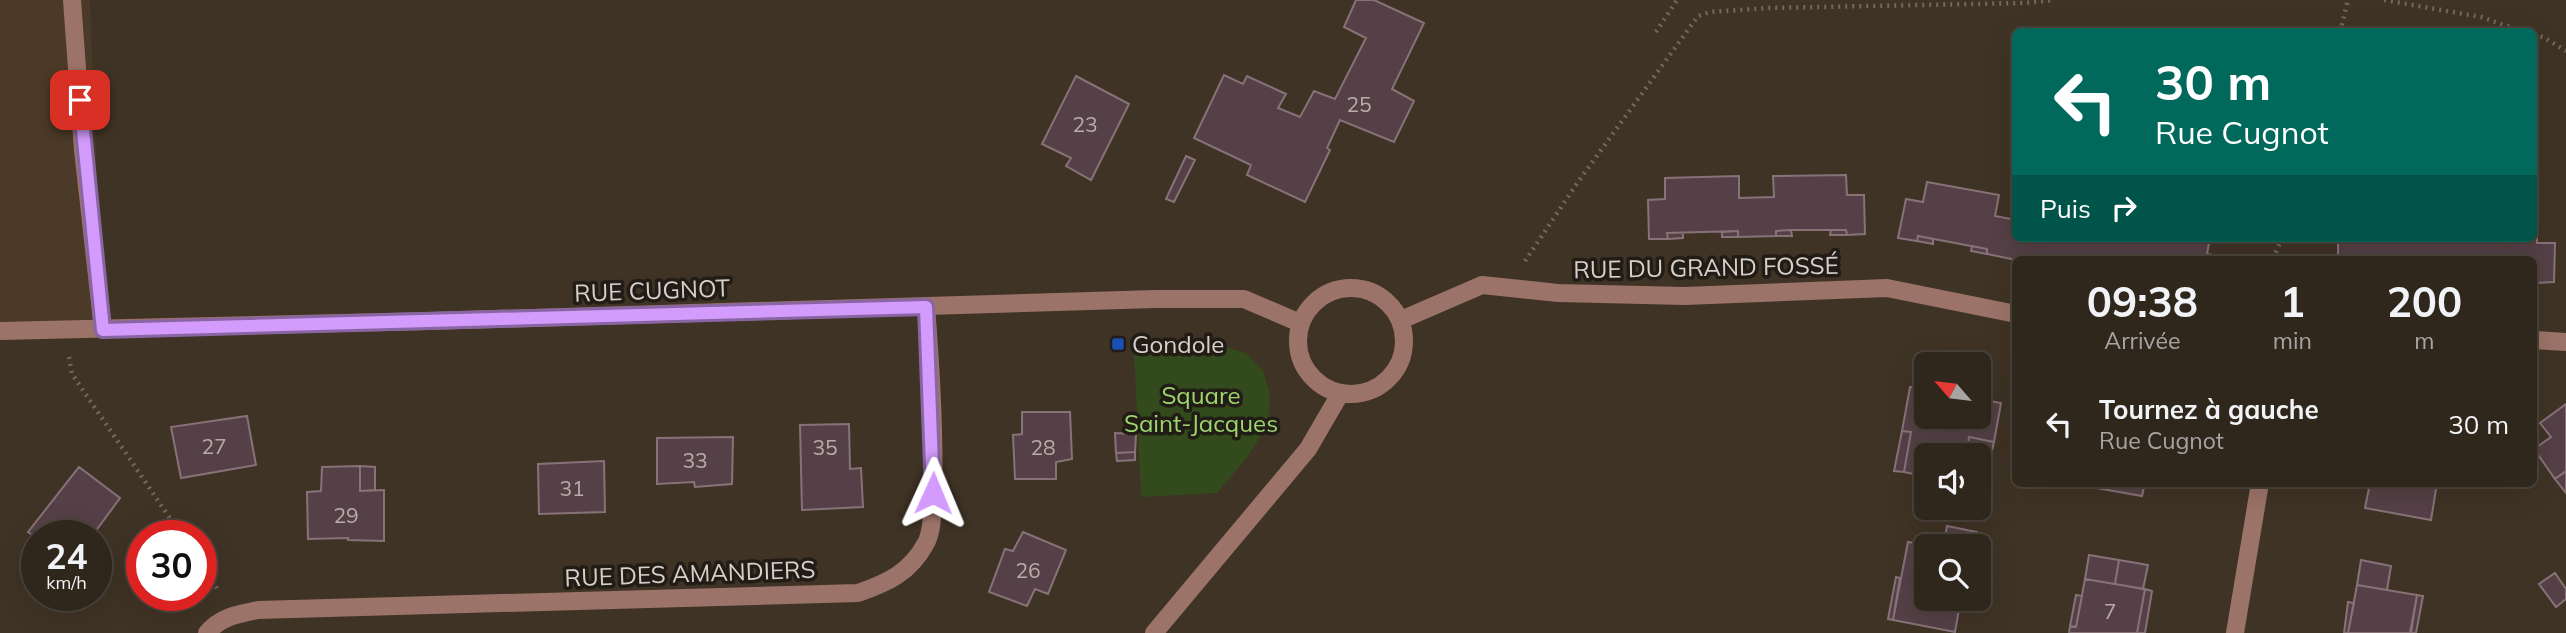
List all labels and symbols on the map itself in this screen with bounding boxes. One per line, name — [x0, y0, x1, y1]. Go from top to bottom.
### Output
pin — [50, 70, 110, 130]
house number: 25 — [1346, 91, 1372, 117]
house number: 23 — [1072, 111, 1098, 137]
street label: RUE DU GRAND FOSSÉ — [1573, 250, 1839, 284]
street label: RUE CUGNOT — [574, 272, 731, 308]
place label: Gondole — [1132, 329, 1224, 359]
marker: Gondole — [1110, 336, 1126, 352]
north arrow — [1914, 352, 1992, 429]
park label: Square Saint-Jacques — [1124, 380, 1278, 438]
house number: 27 — [201, 433, 227, 459]
house number: 35 — [812, 434, 838, 460]
house number: 28 — [1030, 434, 1056, 460]
house number: 33 — [682, 447, 708, 473]
position arrow — [896, 456, 970, 530]
house number: 31 — [559, 475, 585, 501]
house number: 29 — [333, 502, 359, 528]
speed limit sign: 30 — [126, 520, 217, 611]
street label: RUE DES AMANDIERS — [564, 554, 816, 592]
house number: 26 — [1015, 557, 1041, 583]
house number: 7 — [2104, 598, 2116, 624]

